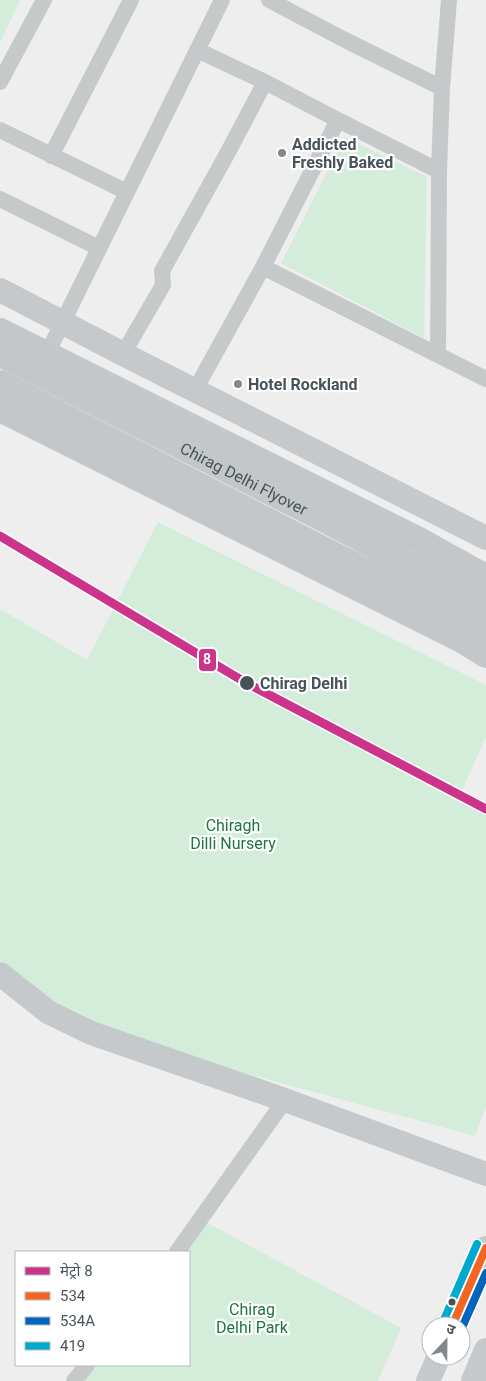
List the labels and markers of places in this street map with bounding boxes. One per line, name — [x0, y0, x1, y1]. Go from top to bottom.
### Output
place label: Addicted Freshly Baked — [292, 135, 393, 172]
marker: Addicted Freshly Baked — [276, 147, 288, 159]
place label: Hotel Rockland — [248, 375, 358, 394]
marker: Hotel Rockland — [232, 378, 244, 390]
marker: Chirag Delhi — [238, 674, 256, 692]
place label: Chirag Delhi — [260, 674, 347, 693]
unlabelled marker — [447, 1297, 457, 1307]

